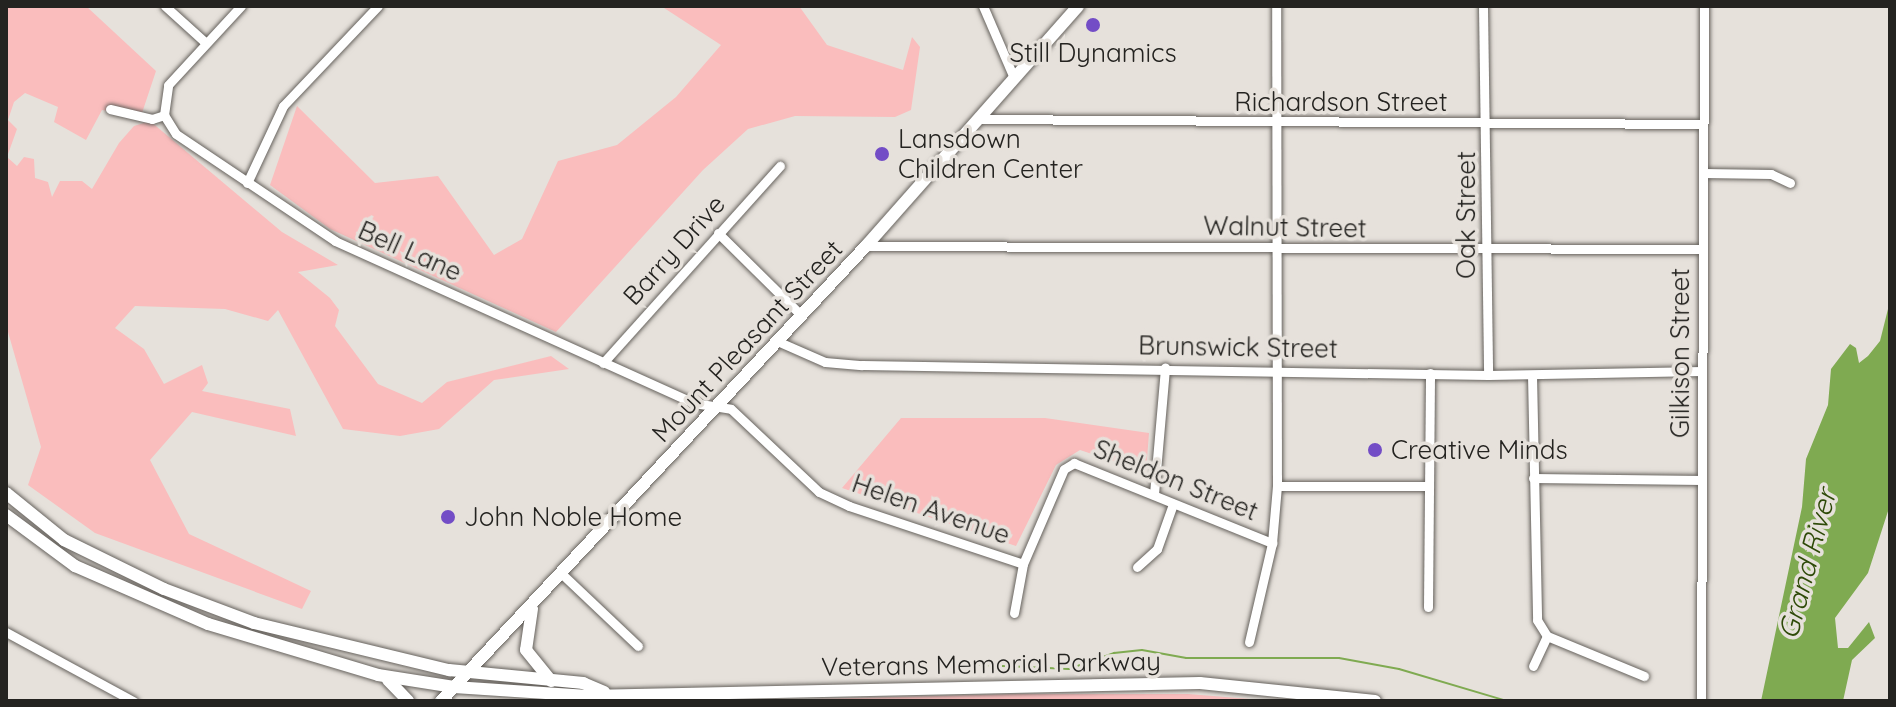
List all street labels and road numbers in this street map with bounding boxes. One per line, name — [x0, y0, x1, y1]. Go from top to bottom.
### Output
street label: Richardson Street — [1234, 86, 1448, 118]
street label: Oak Street — [1450, 151, 1482, 279]
street label: Barry Drive — [617, 189, 731, 311]
street label: Walnut Street — [1203, 210, 1367, 244]
street label: Bell Lane — [353, 214, 467, 288]
street label: Mount Pleasant Street — [645, 234, 849, 448]
street label: Gilkison Street — [1664, 268, 1696, 438]
street label: Brunswick Street — [1138, 330, 1338, 364]
street label: Sheldon Street — [1089, 433, 1263, 527]
street label: Helen Avenue — [848, 467, 1014, 551]
street label: Veterans Memorial Parkway — [821, 645, 1161, 683]

